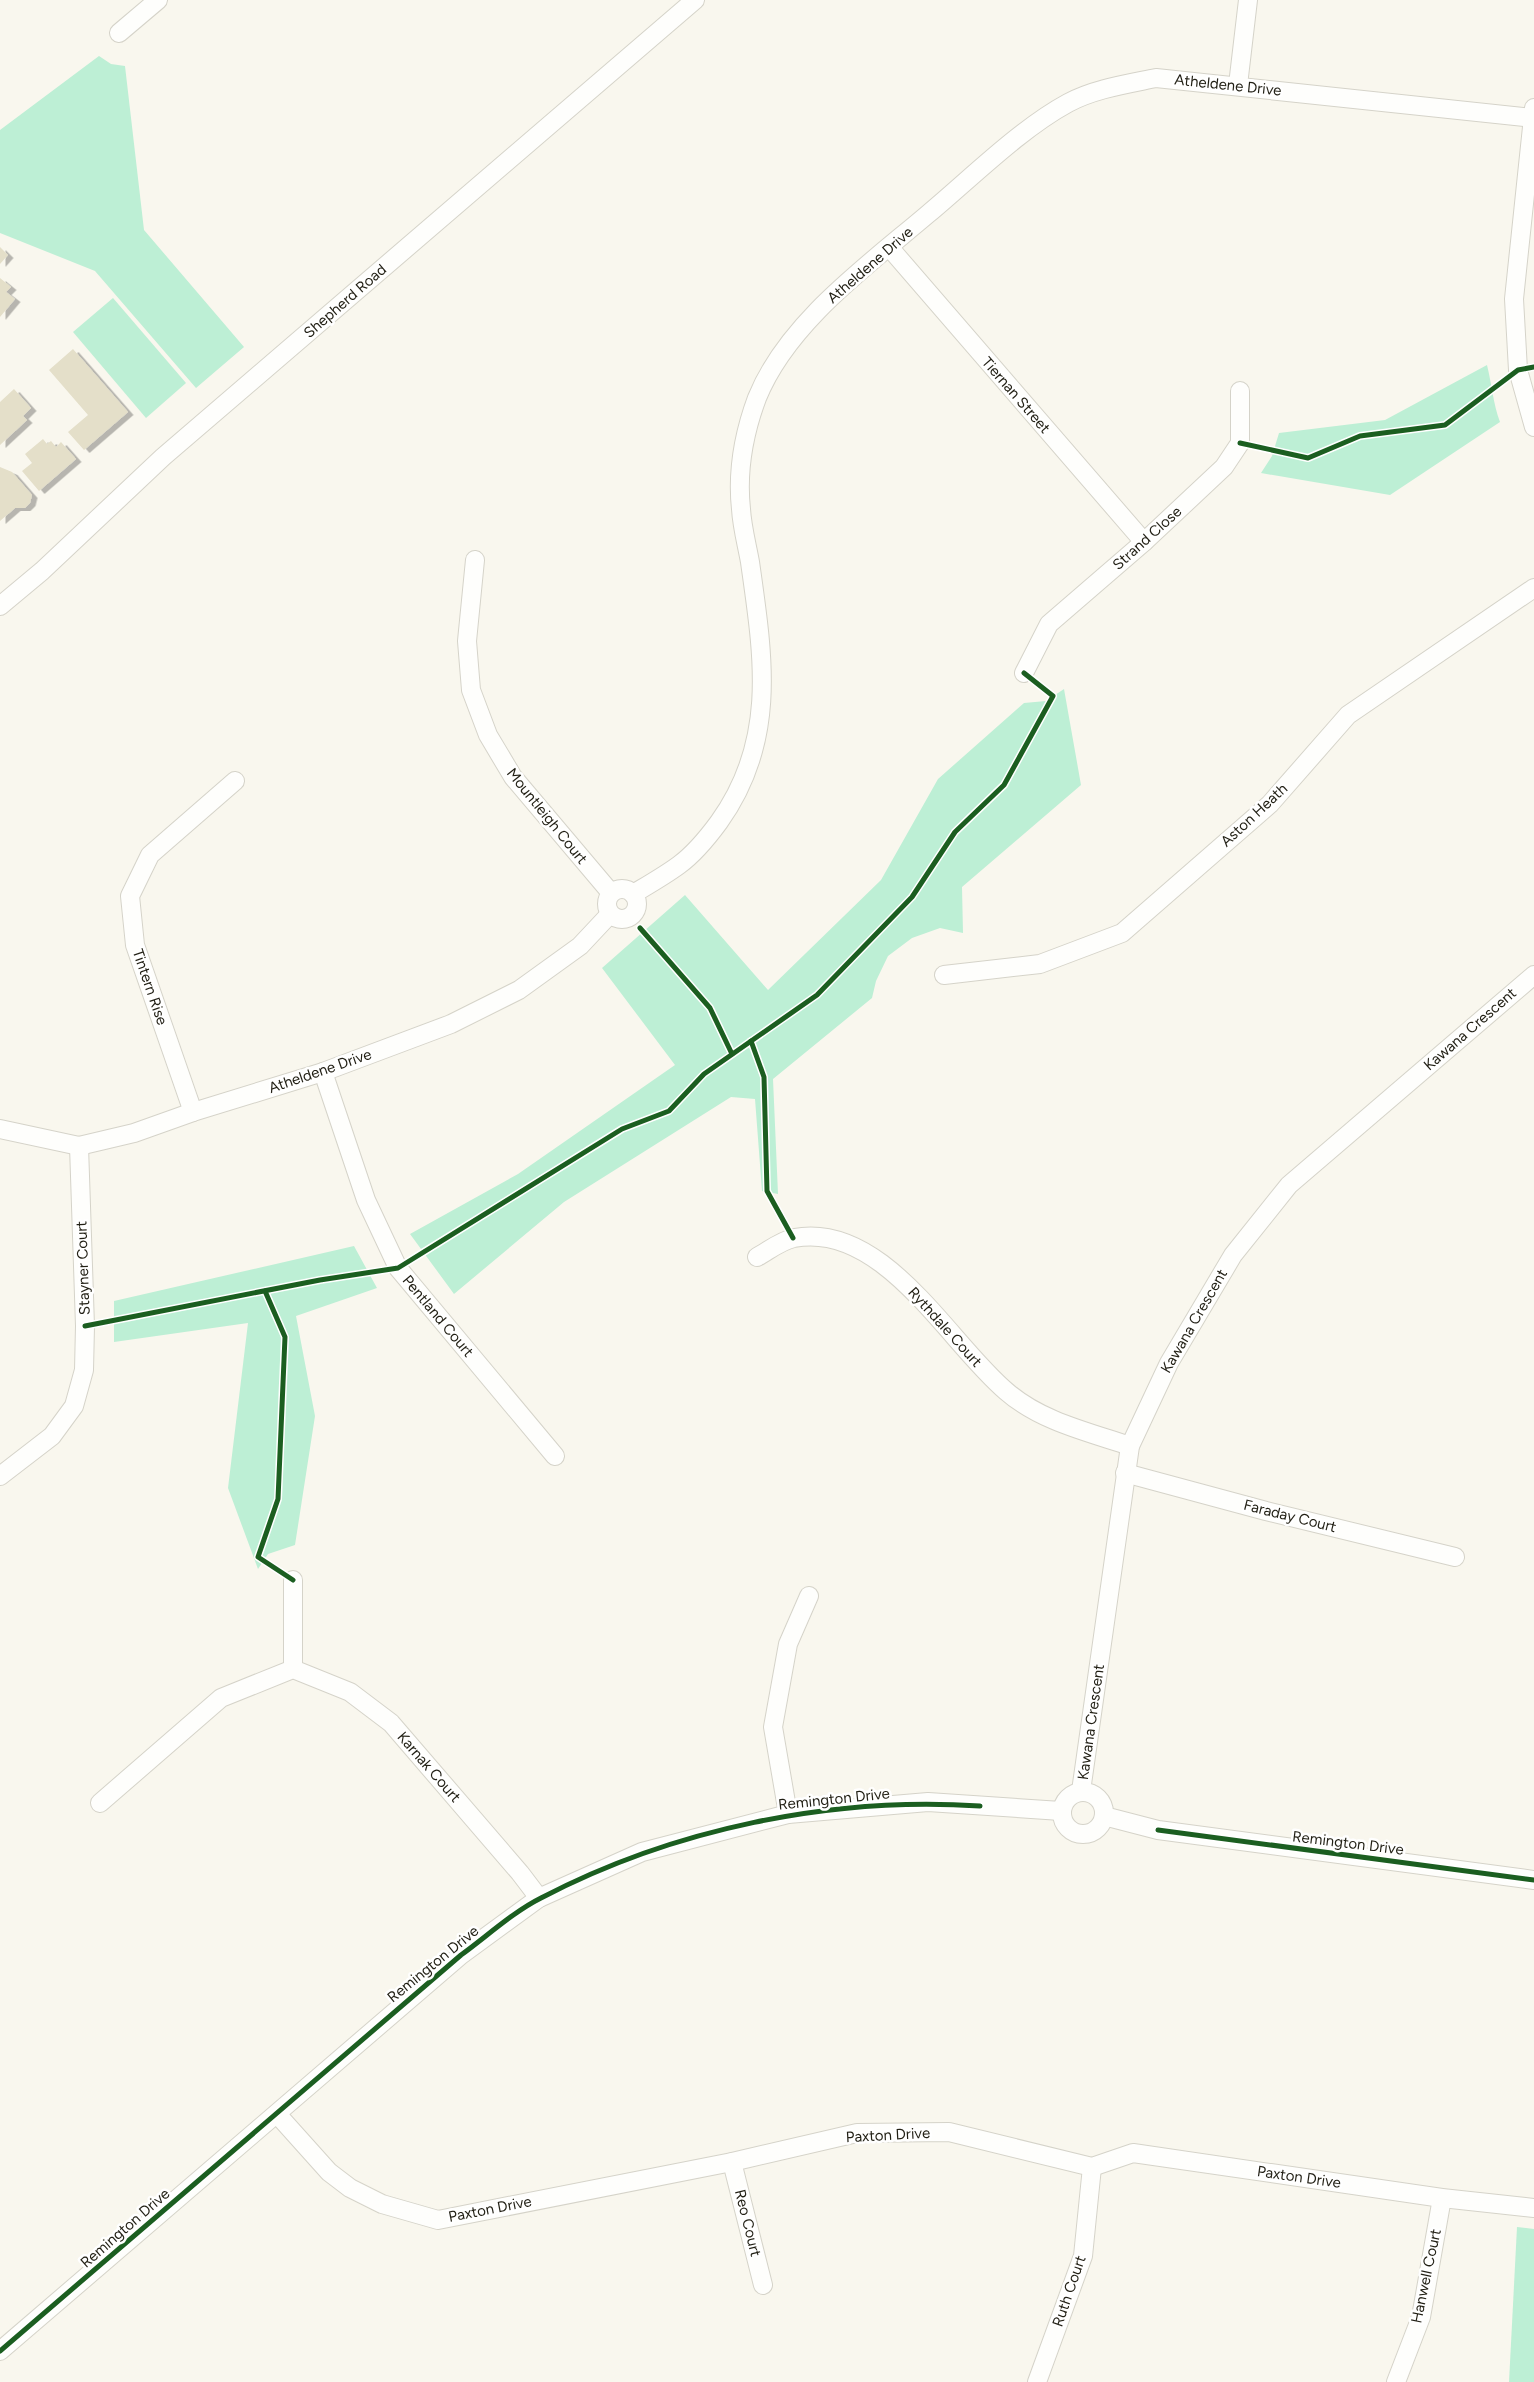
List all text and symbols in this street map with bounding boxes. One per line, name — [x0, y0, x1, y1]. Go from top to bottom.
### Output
street label: Atheldene Drive — [1174, 70, 1282, 100]
street label: Atheldene Drive — [823, 223, 917, 307]
street label: Shepherd Road — [300, 260, 390, 342]
street label: Tiernan Street — [978, 353, 1054, 437]
street label: Strand Close — [1109, 502, 1185, 574]
street label: Mountleigh Court — [503, 764, 591, 868]
street label: Aston Heath — [1217, 780, 1291, 850]
street label: Tintern Rise — [129, 947, 171, 1027]
street label: Kawana Crescent — [1420, 984, 1520, 1074]
street label: Atheldene Drive — [266, 1045, 374, 1097]
street label: Stayner Court — [72, 1220, 94, 1315]
street label: Kawana Crescent — [1157, 1266, 1231, 1376]
street label: Pentland Court — [399, 1271, 478, 1361]
street label: Rythdale Court — [904, 1283, 986, 1371]
street label: Faraday Court — [1242, 1496, 1339, 1536]
street label: Kawana Crescent — [1074, 1663, 1108, 1781]
street label: Karnak Court — [394, 1728, 465, 1806]
street label: Remington Drive — [777, 1784, 891, 1814]
street label: Remington Drive — [1291, 1827, 1405, 1859]
street label: Remington Drive — [384, 1922, 482, 2006]
street label: Paxton Drive — [845, 2124, 931, 2146]
street label: Paxton Drive — [1256, 2162, 1342, 2192]
street label: Remington Drive — [77, 2184, 173, 2272]
street label: Reo Court — [731, 2188, 765, 2259]
street label: Paxton Drive — [447, 2192, 533, 2226]
street label: Hanwell Court — [1407, 2227, 1445, 2325]
street label: Ruth Court — [1048, 2253, 1090, 2329]

